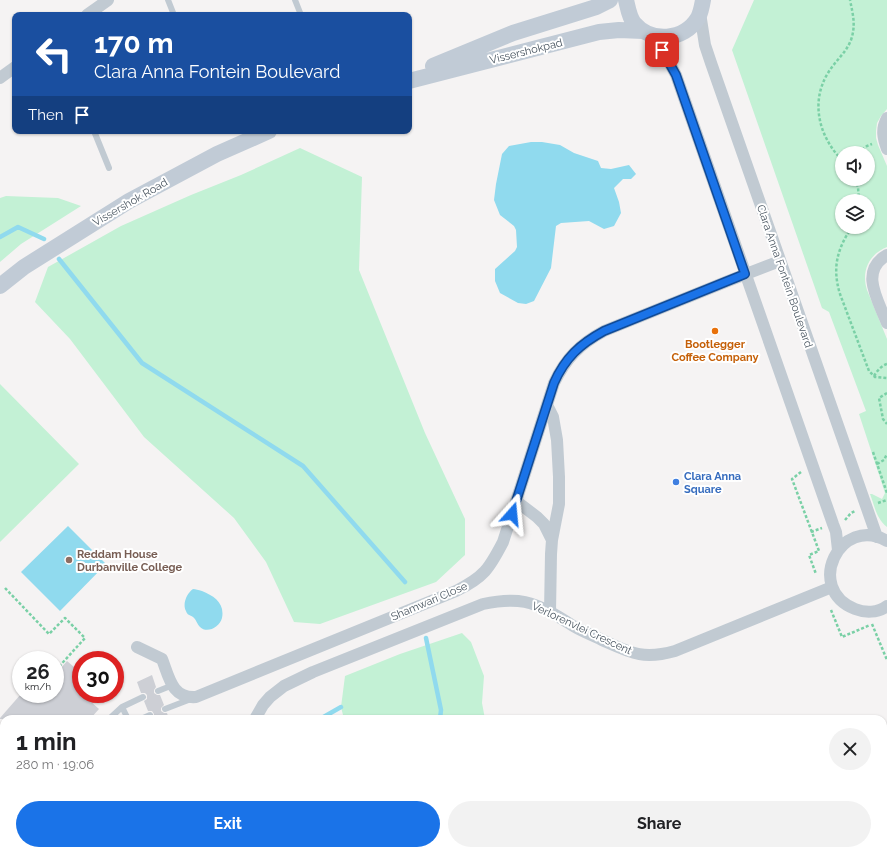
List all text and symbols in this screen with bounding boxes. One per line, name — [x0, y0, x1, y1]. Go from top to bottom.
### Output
text: 170 m — [94, 27, 174, 60]
icon: left — [28, 28, 80, 80]
pin — [645, 33, 679, 67]
street label: Vissershokpad — [488, 36, 564, 67]
icon: arrive — [651, 39, 673, 61]
text: Clara Anna Fontein Boulevard — [94, 61, 340, 82]
icon: arrive — [71, 104, 93, 126]
text: Then — [28, 106, 63, 124]
map controls — [835, 146, 875, 234]
button: sound — [835, 146, 875, 186]
street label: Vissershok Road — [91, 176, 170, 229]
button: layers — [835, 194, 875, 234]
street label: Clara Anna Fontein Boulevard — [754, 203, 815, 350]
marker: Bootlegger Coffee Company — [710, 326, 720, 336]
place label: Bootlegger Coffee Company — [671, 338, 759, 364]
place label: Clara Anna Square — [684, 470, 741, 496]
marker: Clara Anna Square — [671, 477, 681, 487]
position arrow — [491, 493, 533, 535]
place label: Reddam House Durbanville College — [77, 548, 183, 574]
marker: Reddam House Durbanville College — [64, 555, 74, 565]
street label: Shamwari Close — [389, 579, 470, 623]
street label: Verlorenvlei Crescent — [530, 600, 634, 658]
speed limit sign: 30 — [72, 651, 124, 703]
text: 26 — [26, 660, 50, 684]
text: km/h — [25, 681, 51, 692]
text: 1 min — [16, 727, 77, 756]
button: close — [829, 728, 871, 770]
text: 280 m · 19:06 — [16, 757, 94, 772]
button: Exit — [16, 801, 440, 847]
button: Share — [448, 801, 871, 847]

